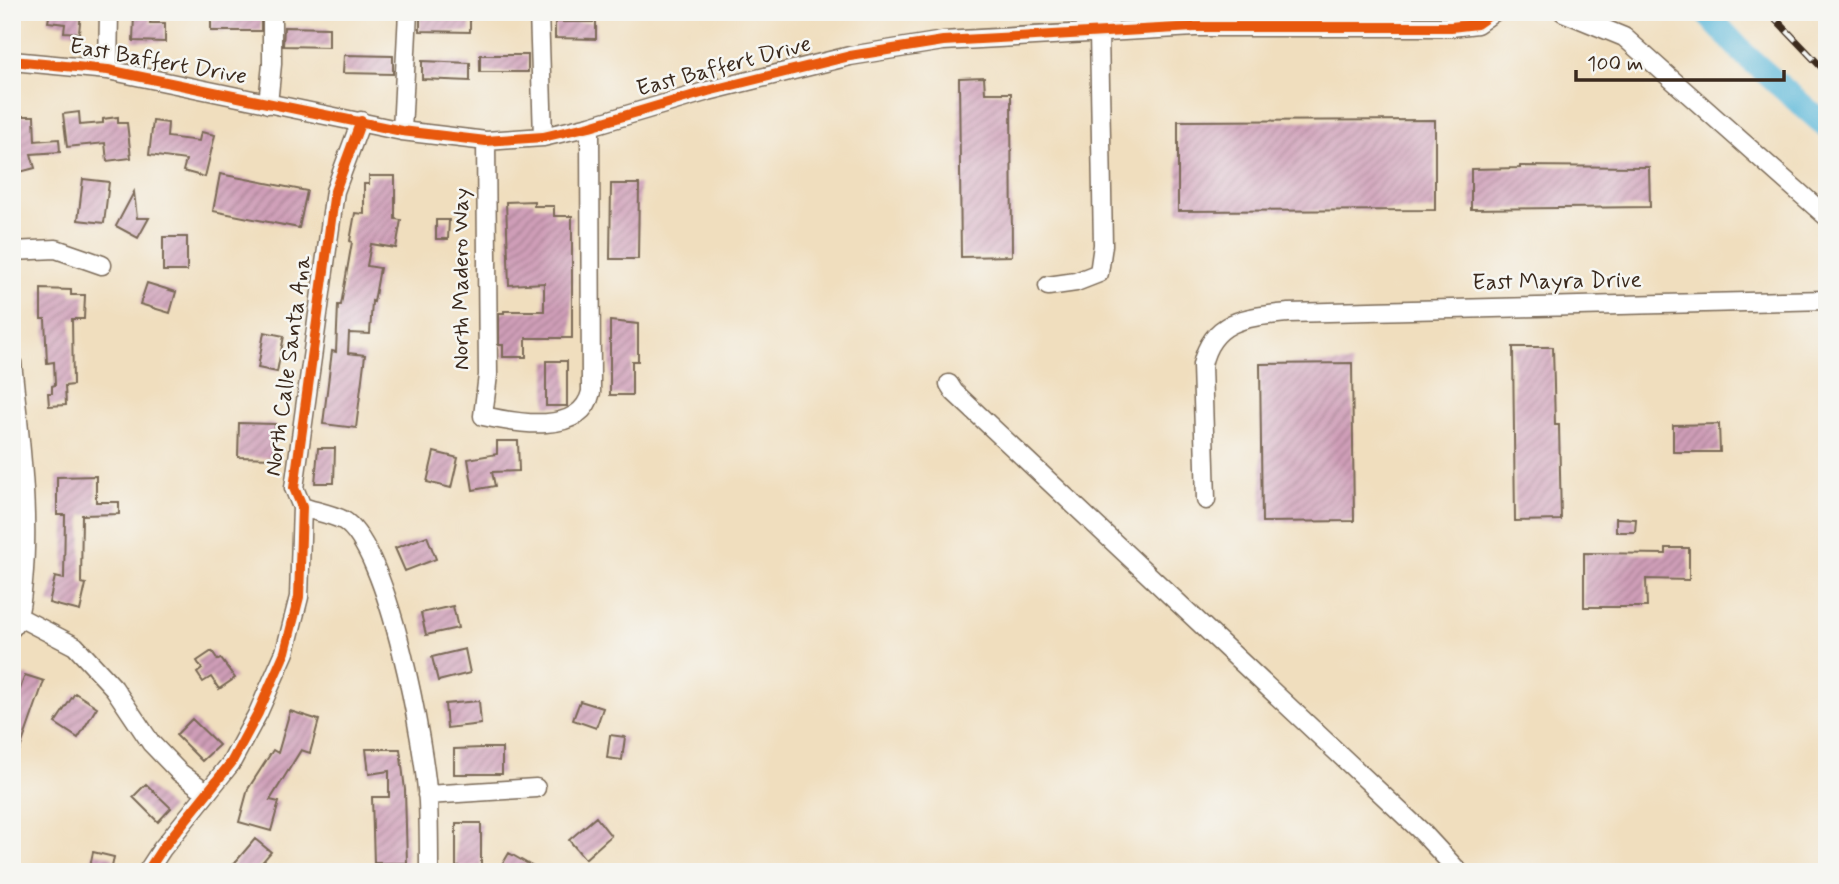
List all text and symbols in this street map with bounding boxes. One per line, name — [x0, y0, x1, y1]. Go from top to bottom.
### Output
street label: East Baffert Drive — [633, 29, 815, 105]
street label: East Baffert Drive — [67, 32, 249, 92]
scale bar — [1576, 38, 1785, 82]
text: 100 m — [1587, 50, 1643, 78]
street label: North Madero Way — [447, 188, 477, 370]
street label: North Calle Santa Ana — [259, 253, 319, 478]
street label: East Mayra Drive — [1472, 266, 1642, 298]

